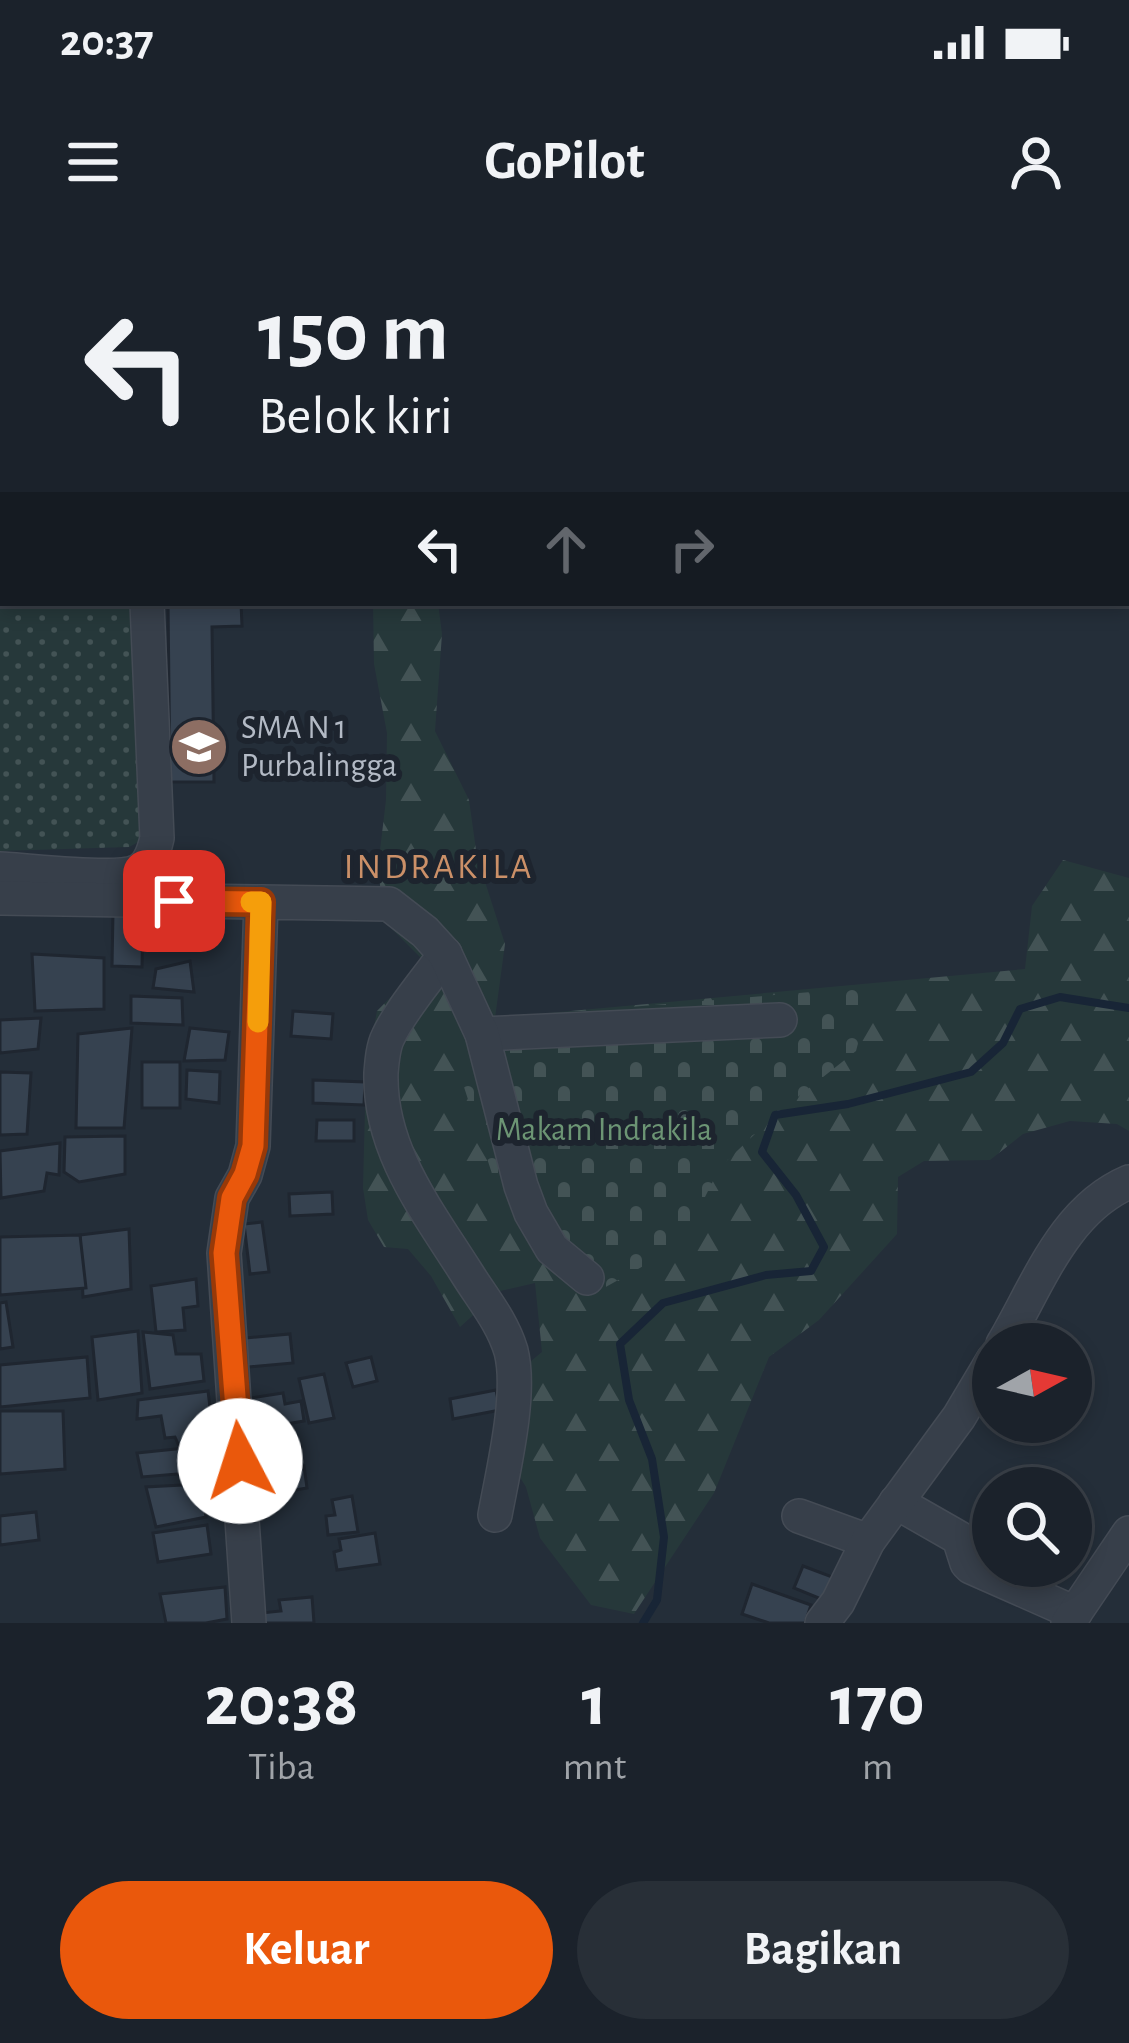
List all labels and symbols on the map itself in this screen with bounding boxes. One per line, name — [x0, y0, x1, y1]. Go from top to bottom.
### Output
place label: SMA N 1 Purbalingga — [241, 712, 397, 783]
school or university icon: SMA N 1 Purbalingga — [168, 716, 230, 778]
district label: INDRAKILA — [344, 849, 534, 885]
pin — [123, 850, 225, 952]
park label: Makam Indrakila — [496, 1114, 712, 1147]
north arrow — [972, 1323, 1092, 1443]
position arrow — [177, 1398, 303, 1524]

